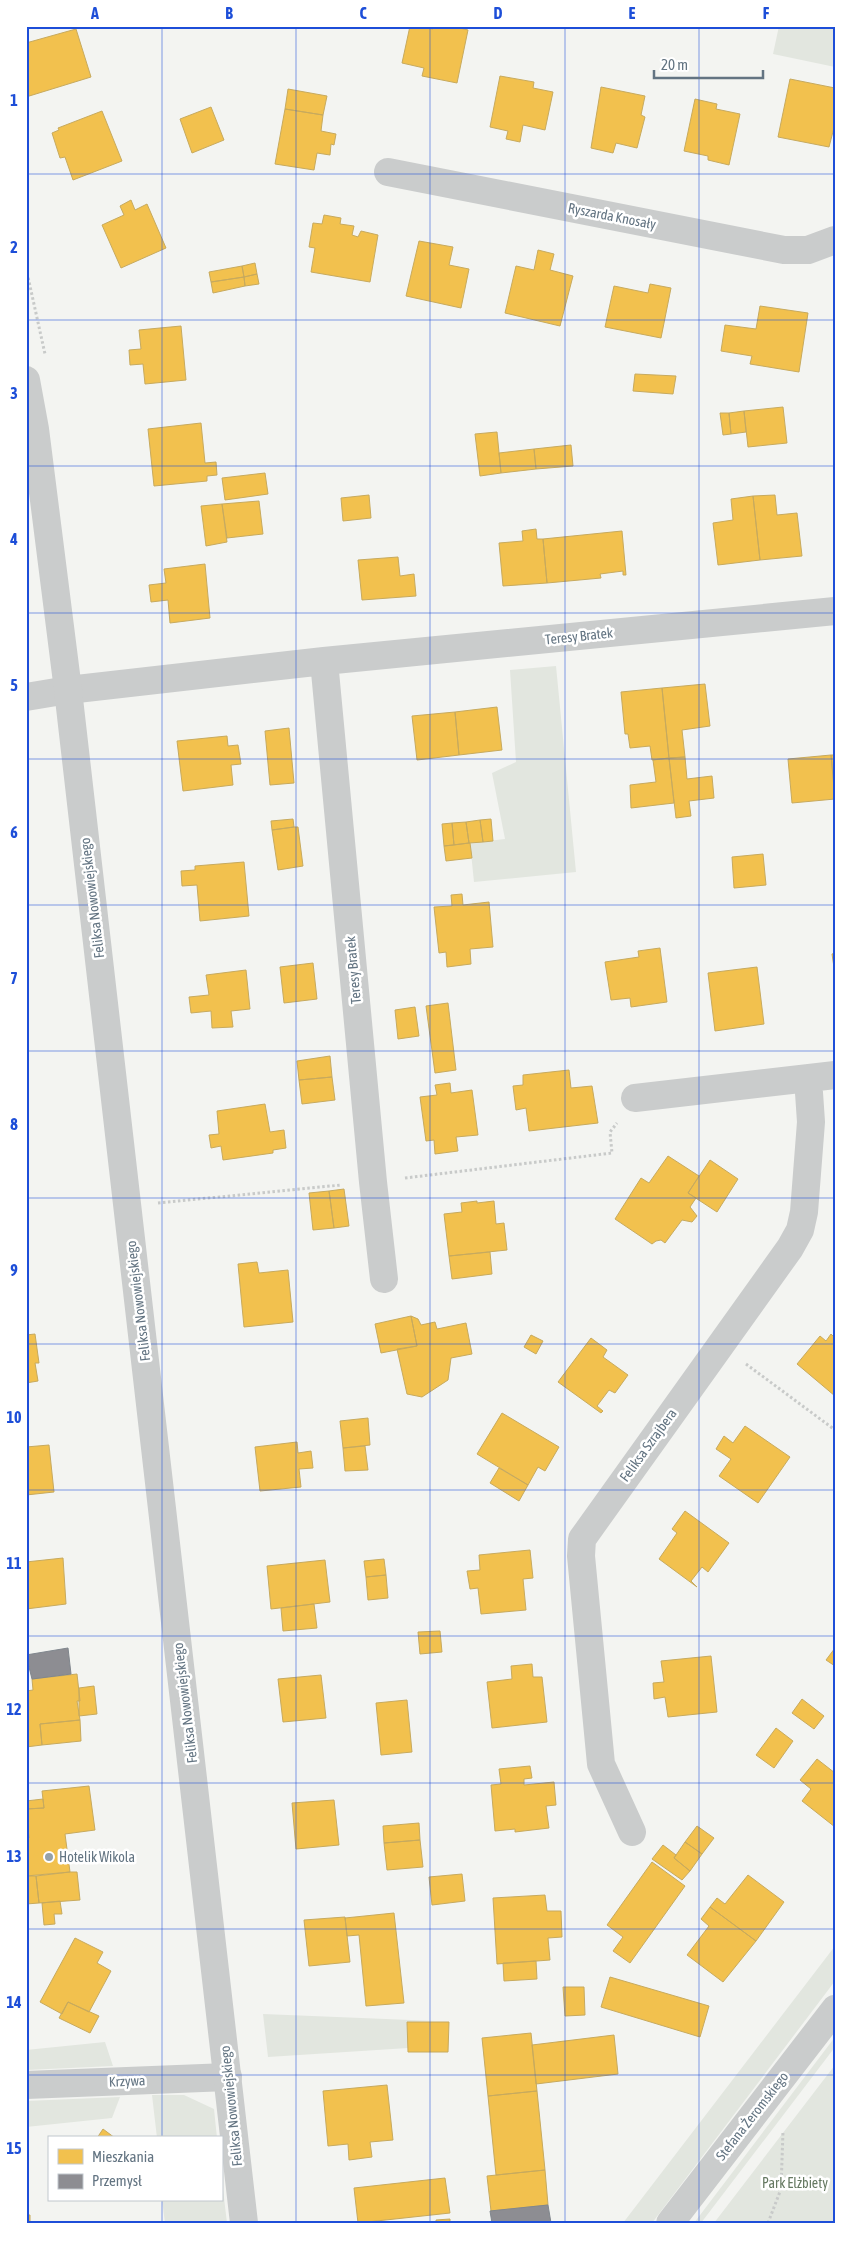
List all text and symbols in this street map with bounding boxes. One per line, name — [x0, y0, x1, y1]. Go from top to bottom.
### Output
text: A — [90, 4, 99, 22]
text: B — [225, 4, 233, 22]
text: C — [359, 4, 367, 22]
text: D — [494, 4, 503, 22]
text: E — [629, 4, 636, 22]
text: F — [763, 4, 770, 22]
scale bar — [654, 48, 762, 80]
text: 20 m — [661, 56, 688, 73]
text: 1 — [10, 91, 18, 109]
street label: Ryszarda Knosały — [567, 200, 658, 232]
text: 2 — [10, 238, 18, 256]
text: 3 — [10, 384, 18, 402]
text: 4 — [9, 530, 18, 548]
street label: Teresy Bratek — [544, 624, 614, 648]
text: 5 — [10, 676, 18, 694]
text: 6 — [10, 823, 18, 841]
street label: Feliksa Nowowiejskiego — [77, 837, 107, 959]
street label: Teresy Bratek — [342, 935, 364, 1005]
text: 7 — [10, 969, 18, 987]
text: 8 — [10, 1115, 18, 1133]
street label: Feliksa Nowowiejskiego — [123, 1240, 153, 1362]
text: 9 — [10, 1261, 18, 1279]
street label: Feliksa Szrajbera — [616, 1405, 680, 1485]
text: 10 — [6, 1408, 22, 1426]
text: 11 — [6, 1554, 22, 1572]
street label: Feliksa Nowowiejskiego — [170, 1642, 200, 1764]
text: 12 — [6, 1700, 22, 1718]
text: 13 — [6, 1847, 22, 1865]
place label: Hotelik Wikola — [59, 1849, 135, 1865]
marker: Hotelik Wikola — [43, 1851, 55, 1863]
text: 14 — [6, 1993, 22, 2011]
street label: Feliksa Nowowiejskiego — [217, 2045, 245, 2167]
street label: Stefana Żeromskiego — [713, 2069, 791, 2163]
street label: Krzywa — [108, 2072, 146, 2090]
legend — [48, 2136, 222, 2202]
text: 15 — [6, 2139, 22, 2157]
text: Mieszkania — [92, 2148, 154, 2165]
text: Przemysł — [92, 2172, 142, 2189]
park label: Park Elżbiety — [762, 2175, 828, 2191]

